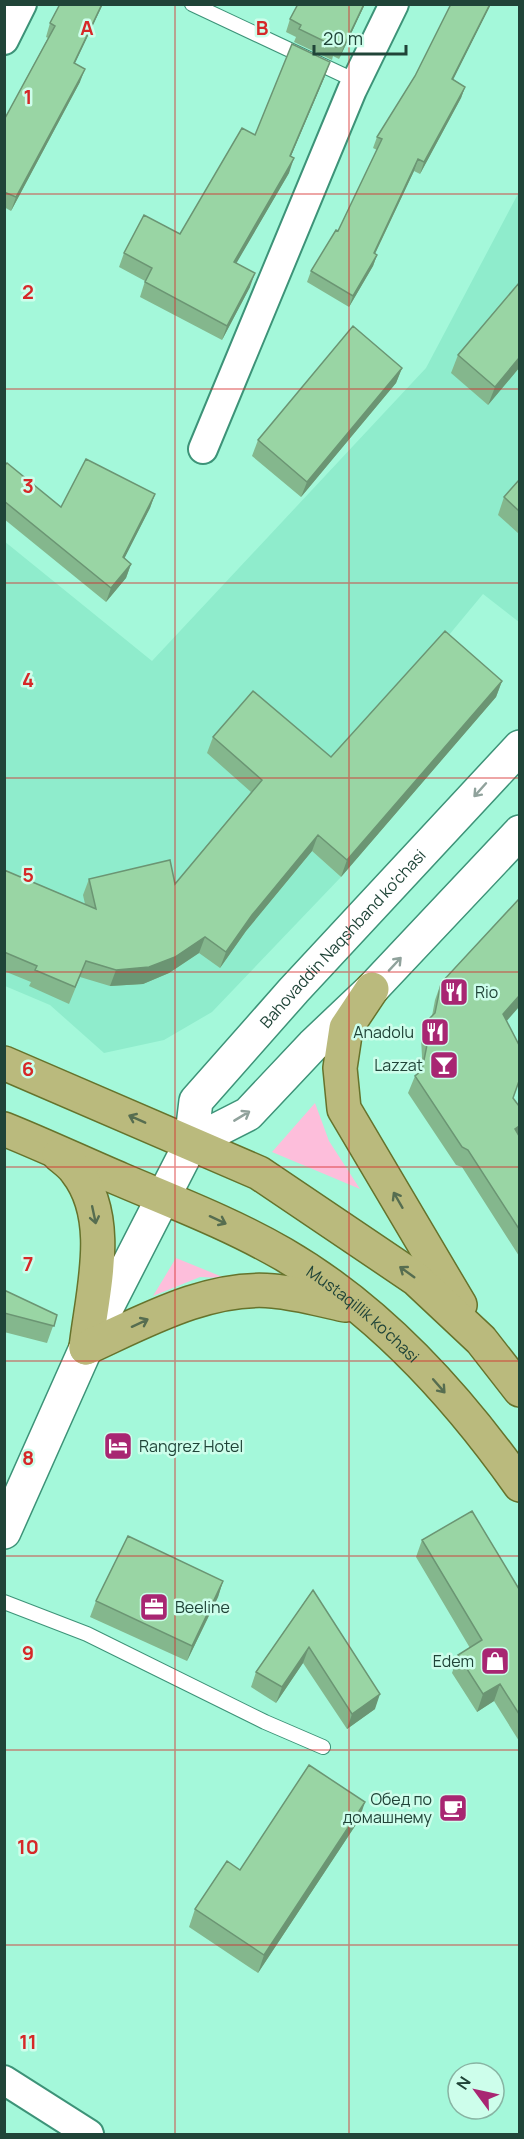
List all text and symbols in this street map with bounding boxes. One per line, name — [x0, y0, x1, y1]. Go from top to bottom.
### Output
text: A — [80, 14, 94, 41]
text: B — [256, 14, 269, 41]
scale bar — [314, 18, 406, 56]
text: 20 m — [323, 26, 363, 50]
text: 1 — [24, 83, 32, 110]
text: 2 — [22, 278, 34, 305]
text: 3 — [22, 472, 34, 499]
text: 4 — [22, 666, 34, 693]
one-way arrow — [473, 783, 487, 798]
street label: Bahovaddin Naqshband ko'chasi — [255, 844, 431, 1032]
text: 5 — [22, 861, 34, 888]
one-way arrow — [388, 957, 403, 972]
restaurant icon: Rio — [438, 976, 470, 1008]
place label: Rio — [475, 981, 498, 1003]
restaurant icon: Anadolu — [419, 1016, 451, 1048]
place label: Anadolu — [353, 1021, 414, 1043]
bar icon: Lazzat — [428, 1049, 460, 1081]
place label: Lazzat — [374, 1054, 423, 1076]
text: 6 — [22, 1055, 34, 1082]
one-way arrow — [233, 1110, 250, 1122]
one-way arrow — [128, 1113, 146, 1124]
one-way arrow — [392, 1191, 403, 1209]
one-way arrow — [89, 1206, 101, 1225]
one-way arrow — [208, 1214, 226, 1226]
text: 7 — [23, 1250, 33, 1277]
street label: Mustaqillik ko'chasi — [302, 1260, 424, 1367]
one-way arrow — [399, 1266, 415, 1278]
one-way arrow — [130, 1317, 148, 1329]
one-way arrow — [432, 1378, 446, 1393]
hotel icon: Rangrez Hotel — [102, 1430, 134, 1462]
place label: Rangrez Hotel — [139, 1435, 243, 1457]
text: 8 — [22, 1444, 34, 1471]
office icon: Beeline — [138, 1591, 170, 1623]
place label: Beeline — [175, 1596, 230, 1618]
text: 9 — [22, 1639, 34, 1666]
shop icon: Edem — [479, 1645, 511, 1677]
place label: Edem — [433, 1650, 474, 1672]
place label: Обед по домашнему — [343, 1788, 433, 1828]
cafe icon: Обед по домашнему — [437, 1792, 469, 1824]
text: 10 — [17, 1833, 39, 1860]
text: 11 — [19, 2028, 37, 2055]
north arrow — [446, 2061, 506, 2121]
text: N — [451, 2072, 476, 2094]

